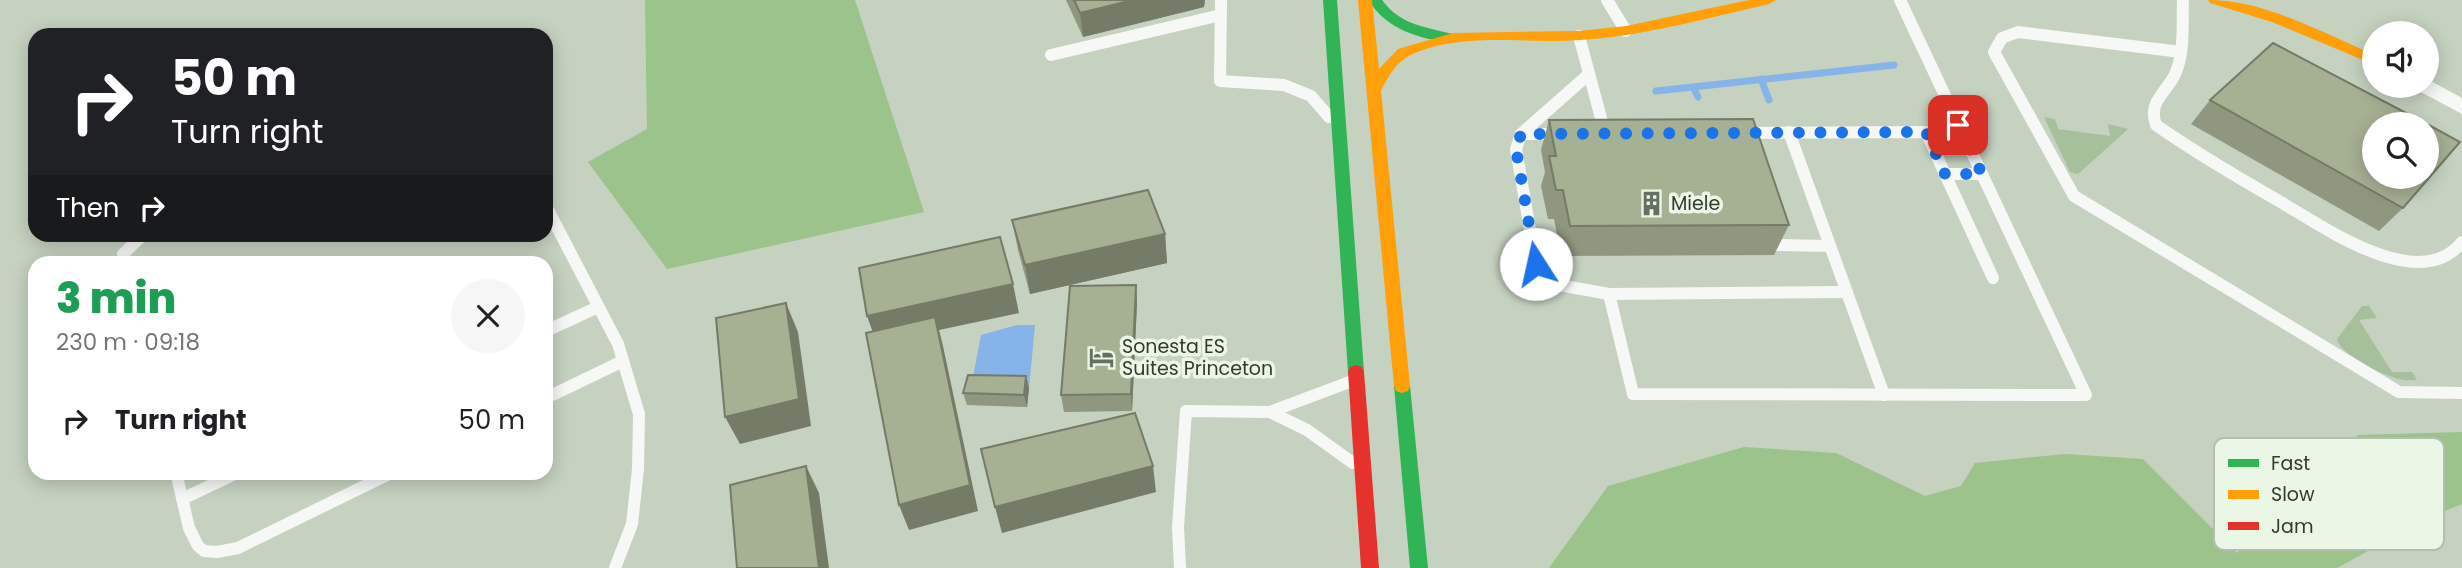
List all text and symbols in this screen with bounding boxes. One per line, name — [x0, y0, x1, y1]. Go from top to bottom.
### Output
map controls — [2362, 21, 2439, 189]
button: sound — [2362, 21, 2439, 98]
text: 50 m — [171, 44, 297, 112]
icon: right — [56, 56, 147, 147]
pin — [1928, 95, 1988, 155]
icon: arrive — [1939, 106, 1977, 144]
text: Turn right — [171, 109, 323, 154]
button: search — [2362, 112, 2439, 189]
icon: right — [133, 189, 171, 227]
building icon: Miele — [1637, 189, 1665, 217]
text: Then — [56, 190, 119, 226]
place label: Miele — [1671, 190, 1720, 217]
position arrow — [1499, 227, 1573, 301]
text: 3 min — [56, 269, 176, 328]
button: close — [451, 279, 525, 353]
text: 230 m · 09:18 — [56, 326, 200, 358]
place label: Sonesta ES Suites Princeton — [1122, 333, 1273, 382]
hotel icon: Sonesta ES Suites Princeton — [1088, 343, 1116, 371]
icon: right — [56, 402, 94, 440]
text: Turn right — [115, 402, 247, 438]
text: 50 m — [459, 402, 525, 438]
legend — [2214, 438, 2444, 550]
text: Fast — [2271, 450, 2310, 477]
text: Slow — [2271, 481, 2315, 508]
text: Jam — [2271, 513, 2313, 540]

